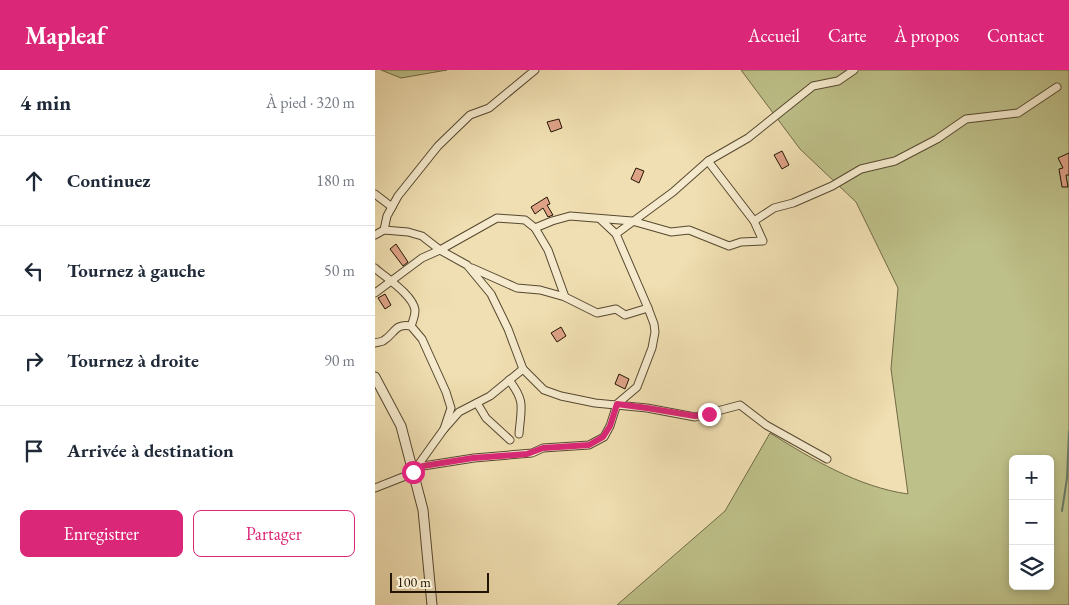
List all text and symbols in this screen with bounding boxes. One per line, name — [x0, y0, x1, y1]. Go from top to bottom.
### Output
text: Mapleaf — [25, 20, 106, 51]
text: Accueil — [748, 24, 800, 47]
text: Carte — [828, 24, 867, 47]
text: À propos — [895, 24, 959, 47]
text: Contact — [987, 24, 1044, 47]
text: 4 min — [20, 89, 71, 116]
text: À pied · 320 m — [266, 92, 355, 113]
icon: ahead — [20, 167, 48, 195]
text: Continuez — [67, 168, 151, 193]
text: 180 m — [316, 170, 355, 191]
icon: left — [20, 257, 48, 285]
text: Tournez à gauche — [67, 258, 205, 283]
text: 50 m — [324, 260, 355, 281]
icon: right — [20, 347, 48, 375]
text: Tournez à droite — [67, 348, 199, 373]
text: 90 m — [324, 350, 355, 371]
route end — [698, 403, 721, 426]
icon: arrive — [20, 437, 48, 465]
text: Arrivée à destination — [67, 438, 234, 463]
map controls — [1009, 455, 1054, 590]
button: + — [1009, 455, 1054, 500]
route start — [402, 461, 425, 484]
button: − — [1009, 500, 1054, 545]
button: Enregistrer — [20, 510, 183, 557]
button: Partager — [193, 510, 355, 557]
button: layers — [1009, 545, 1054, 590]
scale bar — [390, 570, 489, 593]
text: 100 m — [397, 573, 431, 591]

